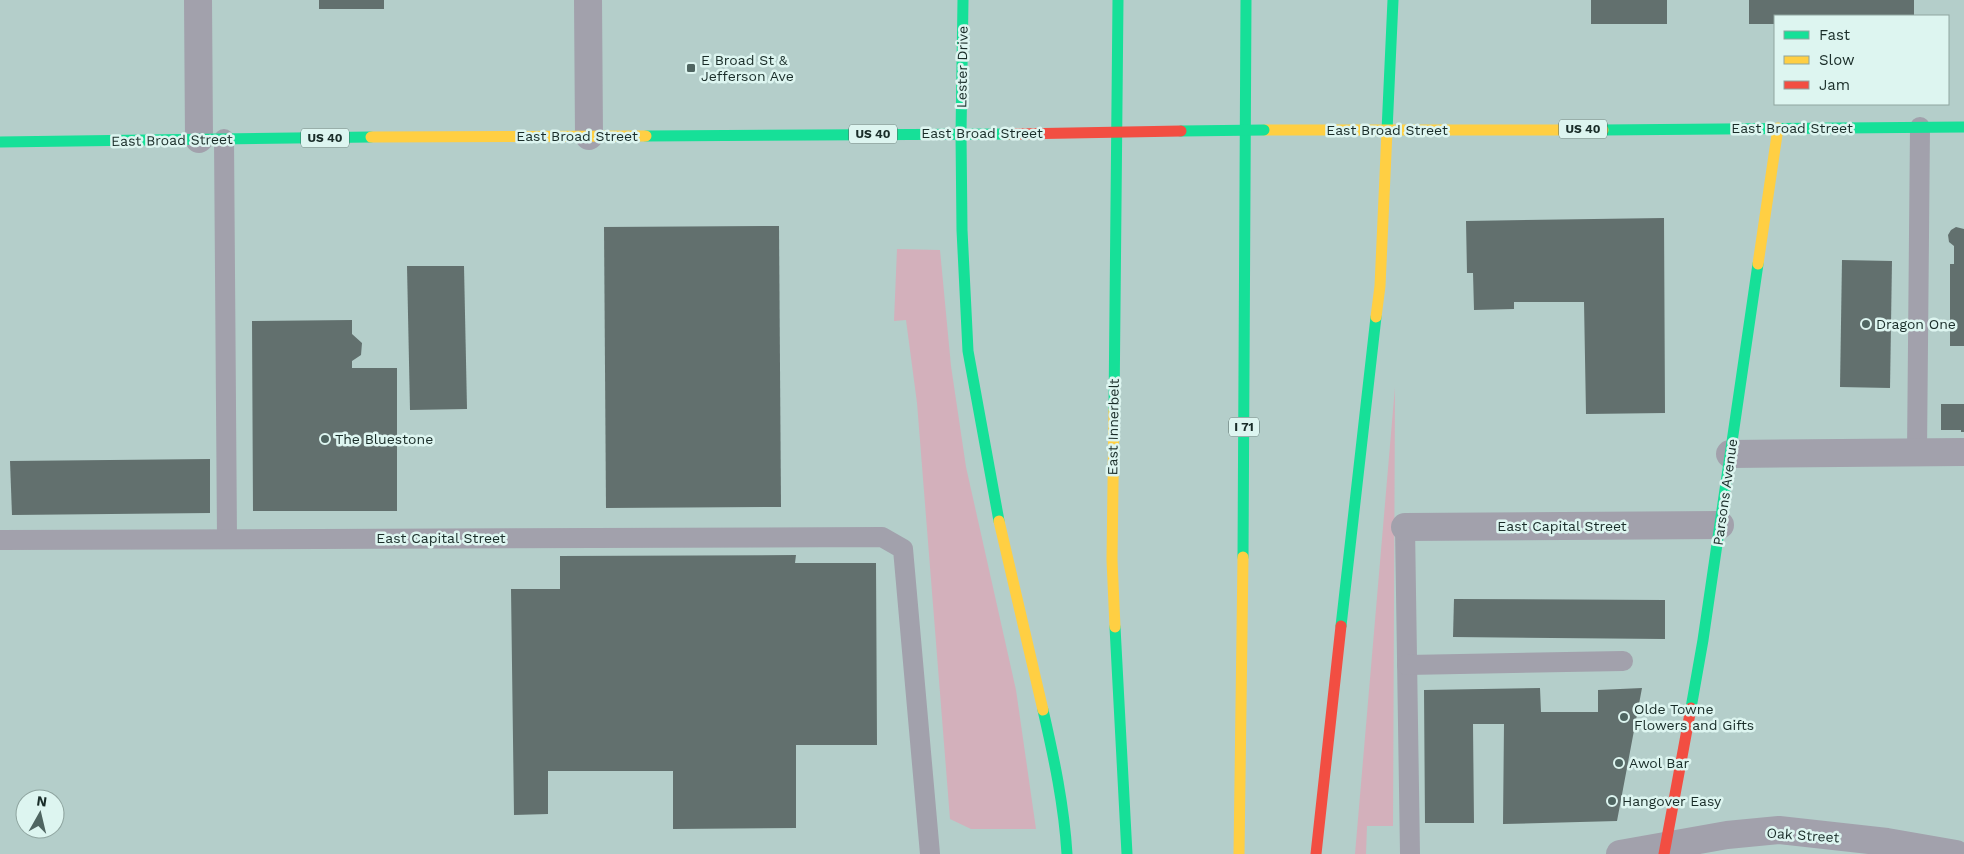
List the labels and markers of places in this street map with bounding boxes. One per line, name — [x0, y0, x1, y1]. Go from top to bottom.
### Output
place label: E Broad St & Jefferson Ave — [701, 52, 794, 84]
marker: E Broad St & Jefferson Ave — [685, 62, 697, 74]
place label: Dragon One — [1876, 316, 1956, 332]
marker: Dragon One — [1860, 318, 1872, 330]
place label: The Bluestone — [335, 431, 433, 447]
marker: The Bluestone — [319, 433, 331, 445]
place label: Olde Towne Flowers and Gifts — [1634, 701, 1754, 733]
marker: Olde Towne Flowers and Gifts — [1618, 711, 1630, 723]
place label: Awol Bar — [1629, 755, 1689, 771]
marker: Awol Bar — [1613, 757, 1625, 769]
place label: Hangover Easy — [1622, 793, 1722, 809]
marker: Hangover Easy — [1606, 795, 1618, 807]

